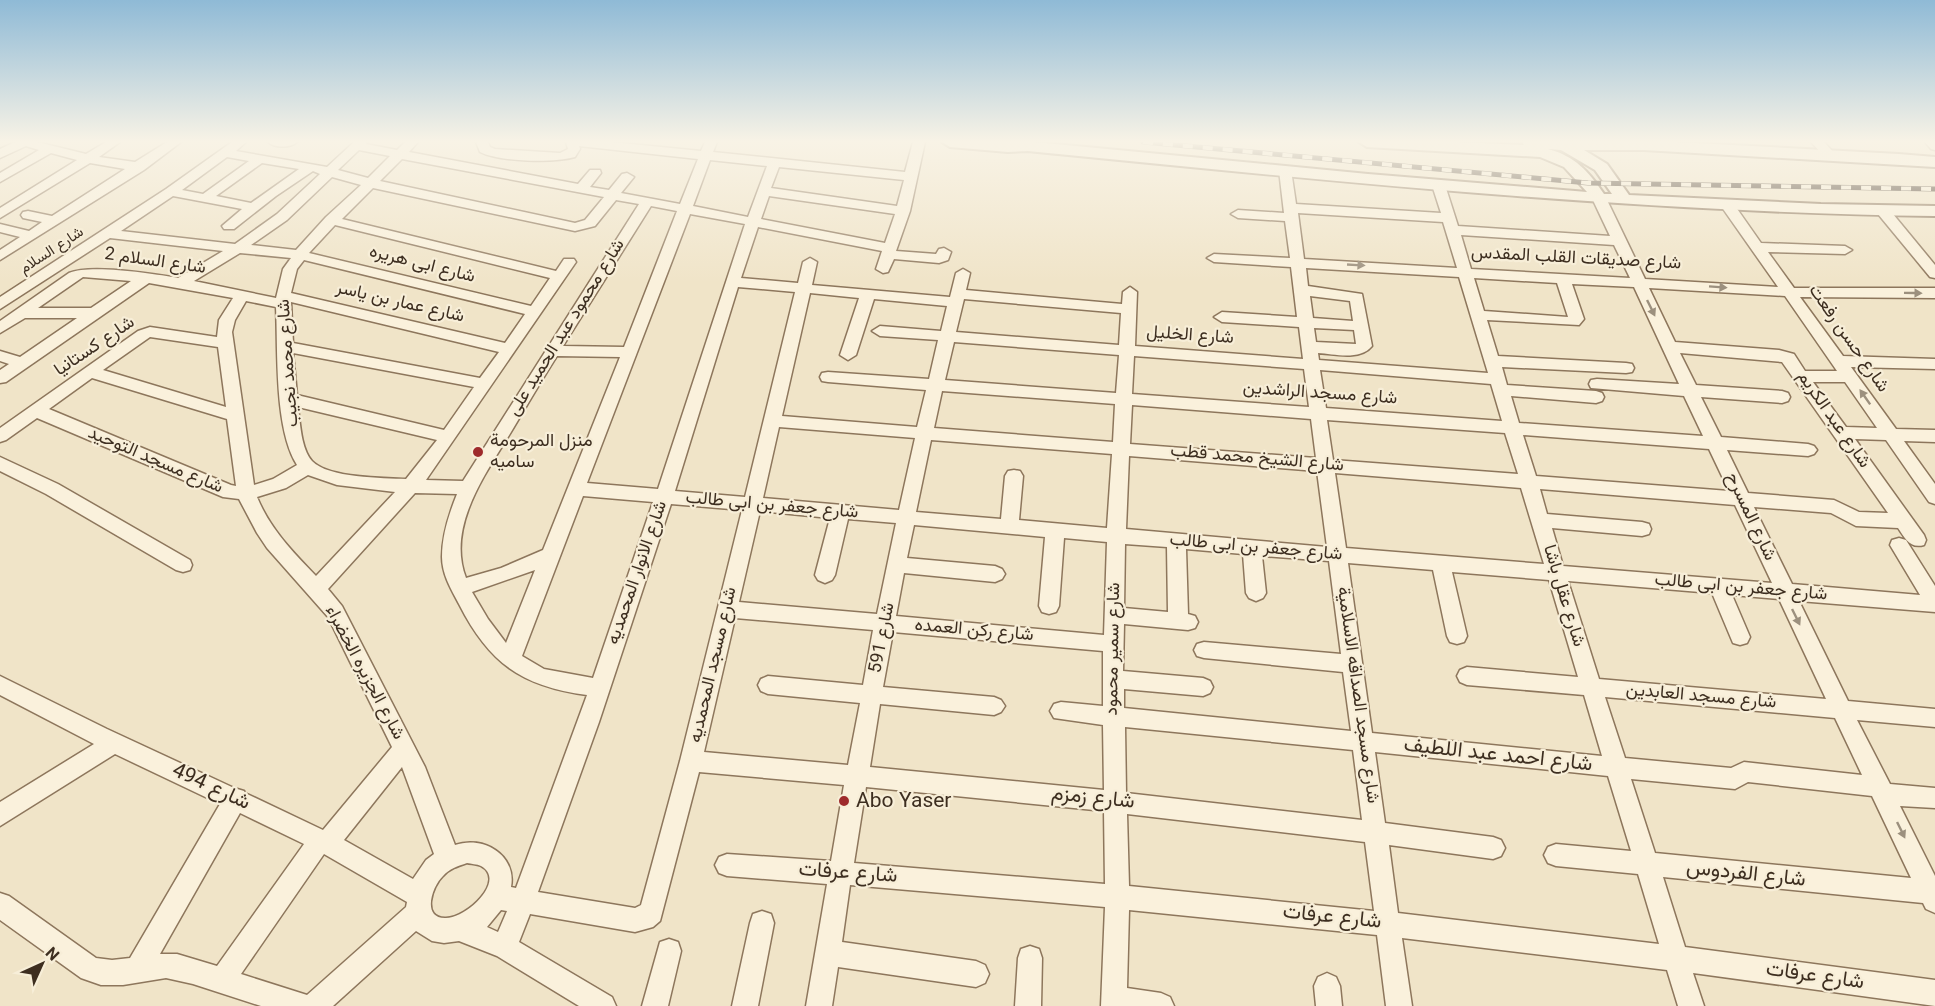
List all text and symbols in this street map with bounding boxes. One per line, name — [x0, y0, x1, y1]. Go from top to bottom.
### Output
street label: شارع السلام — [15, 221, 89, 280]
street label: شارع محمود عبد الحميد على — [501, 234, 633, 422]
street label: شارع ابى هريره — [366, 238, 478, 292]
street label: شارع صديقات القلب المقدس — [1470, 240, 1682, 278]
street label: شارع السلام 2 — [102, 241, 208, 283]
one-way arrow — [1346, 260, 1365, 269]
street label: شارع عمار بن ياسر — [332, 274, 467, 331]
street label: شارع حسن رفعت — [1800, 279, 1896, 399]
one-way arrow — [1709, 282, 1728, 292]
one-way arrow — [1903, 288, 1922, 298]
street label: شارع محمد نجيب — [271, 298, 307, 428]
one-way arrow — [1646, 299, 1655, 316]
street label: شارع كستانيا — [49, 310, 141, 384]
street label: شارع الخليل — [1145, 319, 1235, 353]
street label: شارع عبد الكريم — [1789, 365, 1877, 475]
street label: شارع مسجد الراشدين — [1242, 375, 1398, 413]
one-way arrow — [1859, 390, 1871, 406]
street label: شارع مسجد التوحيد — [83, 420, 227, 502]
place label: منزل المرحومة ساميه — [490, 428, 593, 477]
street label: شارع الشيخ محمد قطب — [1169, 437, 1345, 481]
marker: منزل المرحومة ساميه — [471, 445, 485, 459]
street label: شارع المسرح — [1717, 468, 1783, 566]
street label: شارع جعفر بن ابى طالب — [684, 485, 860, 527]
street label: شارع الانوار المحمديه — [600, 497, 676, 649]
street label: شارع جعفر بن ابى طالب — [1168, 527, 1344, 569]
street label: شارع عقل باشا — [1534, 542, 1592, 650]
street label: شارع جعفر بن ابى طالب — [1653, 567, 1829, 609]
street label: شارع سمير محمود — [1099, 582, 1129, 716]
street label: شارع مسجد المحمديه — [682, 584, 746, 746]
street label: شارع مسجد الصداقه الاسلامية — [1328, 585, 1386, 805]
street label: شارع 591 — [862, 600, 904, 676]
street label: شارع الجزيره الخضراء — [317, 601, 411, 745]
one-way arrow — [1791, 608, 1801, 626]
street label: شارع ركن العمده — [913, 612, 1035, 650]
street label: شارع مسجد العابدين — [1625, 676, 1777, 718]
street label: شارع احمد عبد اللطيف — [1402, 729, 1594, 781]
street label: شارع 494 — [166, 754, 256, 820]
street label: شارع زمزم — [1050, 777, 1136, 819]
place label: Abo Yaser — [856, 785, 951, 818]
marker: Abo Yaser — [837, 794, 851, 808]
one-way arrow — [1896, 821, 1905, 838]
street label: شارع الفردوس — [1685, 851, 1807, 897]
street label: شارع عرفات — [797, 853, 899, 893]
street label: شارع عرفات — [1281, 895, 1383, 939]
north arrow — [12, 934, 72, 994]
text: N — [38, 942, 64, 968]
street label: شارع عرفات — [1764, 953, 1866, 999]

